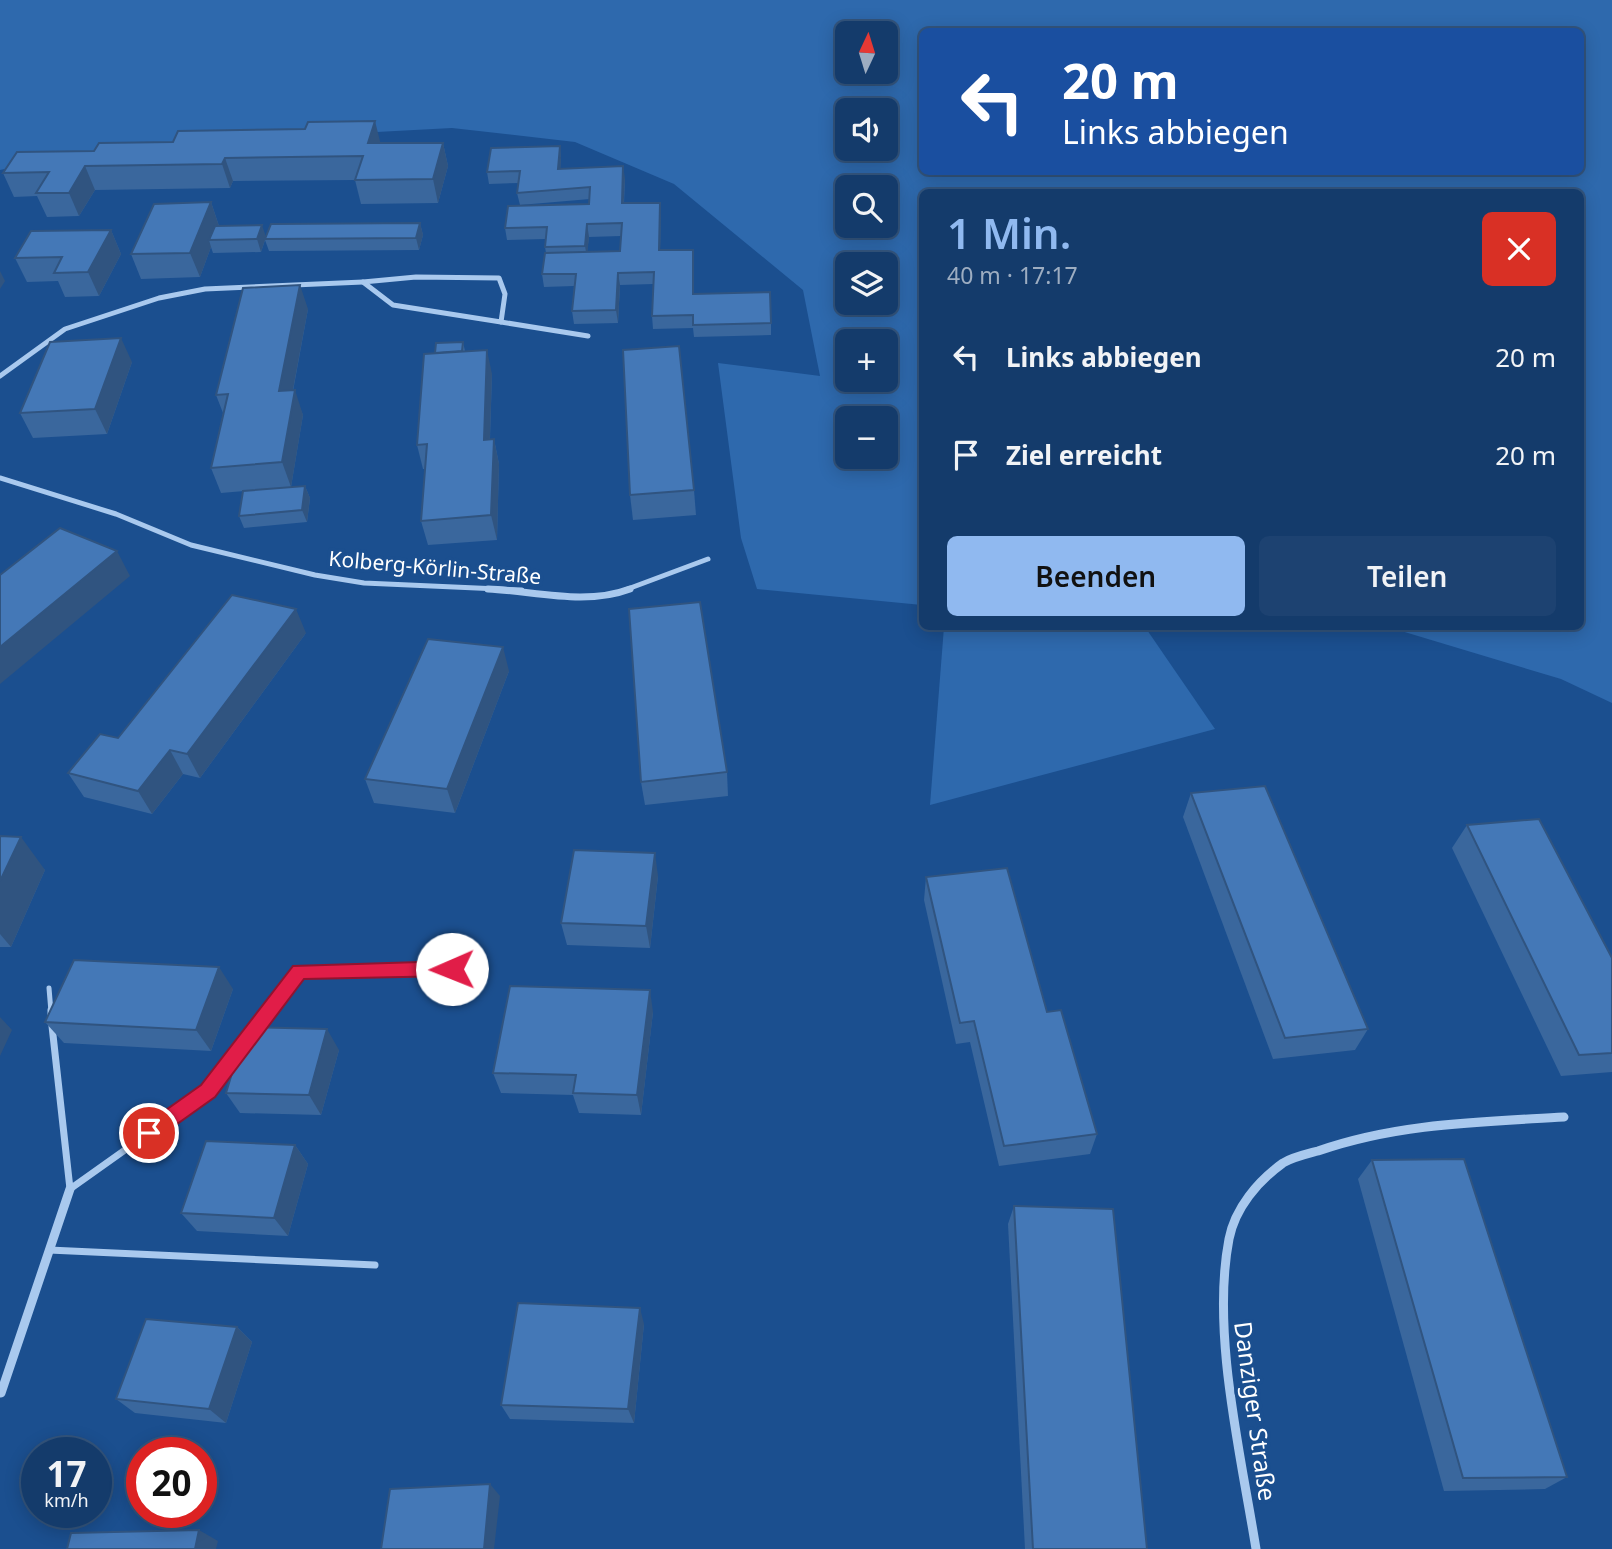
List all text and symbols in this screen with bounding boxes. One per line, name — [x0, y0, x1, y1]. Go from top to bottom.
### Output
north arrow — [835, 21, 898, 84]
map controls — [835, 21, 898, 469]
text: 20 m — [1062, 47, 1179, 113]
icon: left — [947, 56, 1038, 147]
button: sound — [835, 98, 898, 161]
text: Links abbiegen — [1062, 110, 1289, 153]
button: search — [835, 175, 898, 238]
text: 1 Min. — [947, 204, 1071, 261]
button: close — [1482, 212, 1556, 286]
button: layers — [835, 252, 898, 315]
text: 40 m · 17:17 — [947, 259, 1078, 291]
button: + — [835, 329, 898, 392]
icon: left — [947, 338, 985, 376]
text: Links abbiegen — [1006, 339, 1202, 375]
text: 20 m — [1495, 339, 1556, 375]
button: − — [835, 406, 898, 469]
icon: arrive — [947, 436, 985, 474]
text: Ziel erreicht — [1006, 437, 1162, 473]
text: 20 m — [1495, 437, 1556, 473]
button: Beenden — [947, 536, 1245, 616]
button: Teilen — [1259, 536, 1556, 616]
street label: Kolberg-Körlin-Straße — [328, 544, 542, 590]
position arrow — [415, 932, 489, 1006]
pin — [119, 1103, 179, 1163]
icon: arrive — [130, 1114, 168, 1152]
street label: Danziger Straße — [1227, 1319, 1285, 1503]
speed limit sign: 20 — [126, 1437, 217, 1528]
text: 17 — [46, 1450, 87, 1497]
text: km/h — [44, 1488, 89, 1512]

